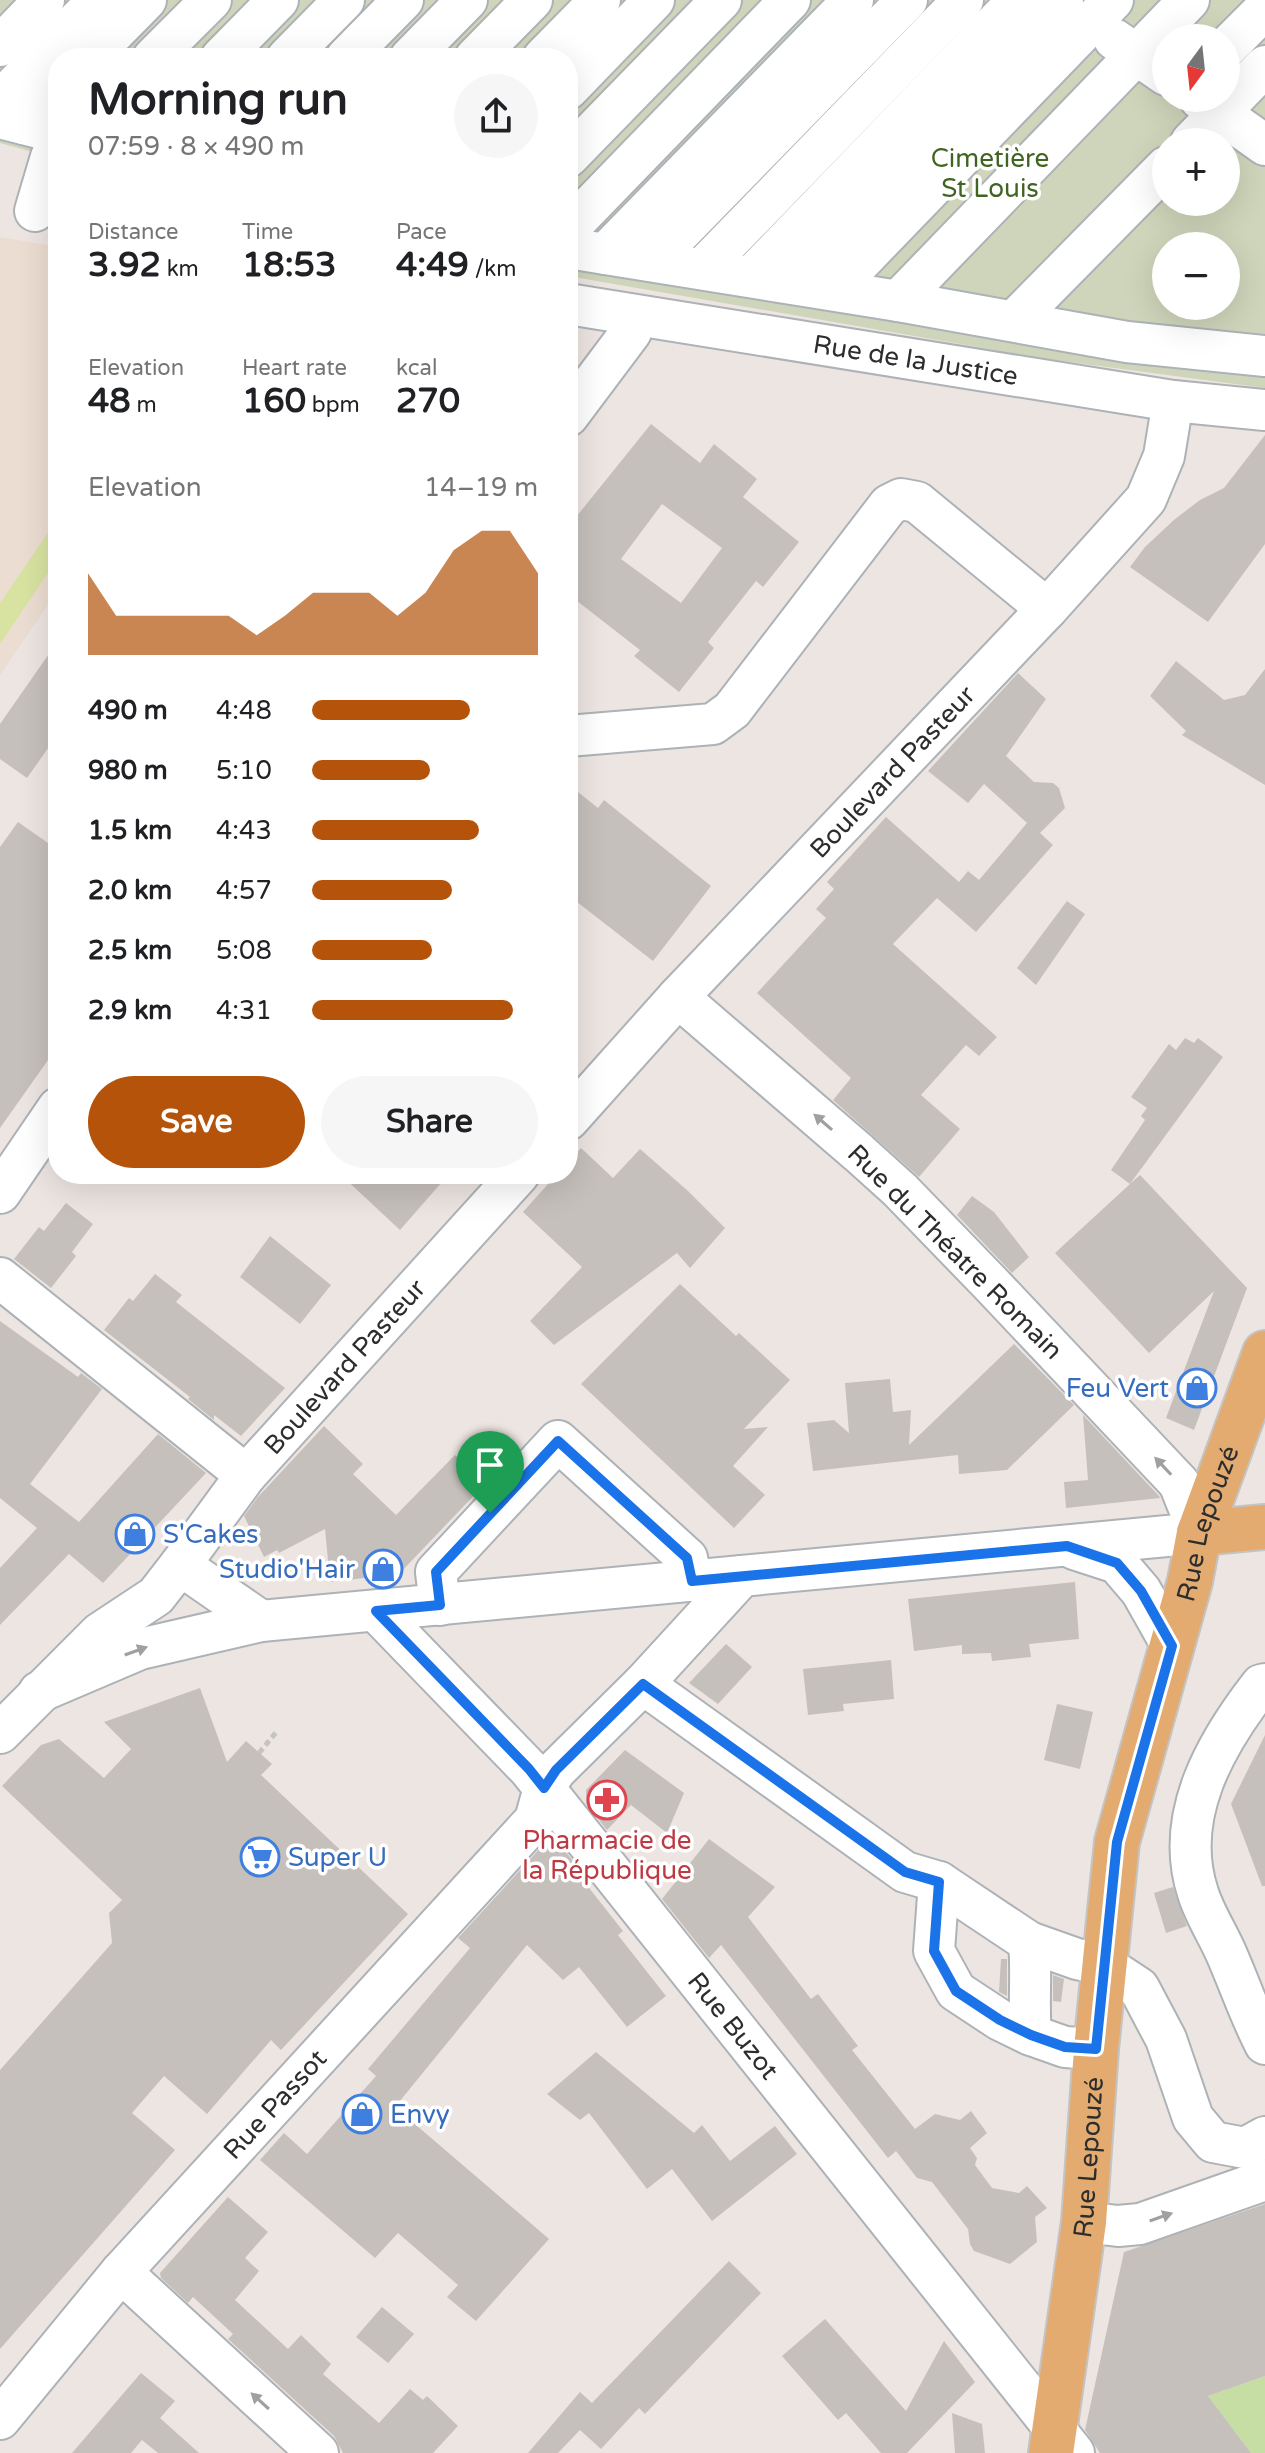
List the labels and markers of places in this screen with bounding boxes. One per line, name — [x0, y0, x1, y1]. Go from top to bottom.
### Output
shop icon: Feu Vert — [1176, 1367, 1218, 1409]
place label: Feu Vert — [1066, 1373, 1169, 1404]
pin — [456, 1431, 524, 1513]
shop icon: S'Cakes — [114, 1513, 156, 1555]
place label: S'Cakes — [163, 1519, 259, 1550]
shop icon: Studio'Hair — [362, 1548, 404, 1590]
place label: Studio'Hair — [219, 1554, 355, 1585]
pharmacy icon: Pharmacie de la République — [586, 1779, 628, 1821]
place label: Pharmacie de la République — [522, 1825, 692, 1886]
supermarket icon: Super U — [239, 1836, 281, 1878]
place label: Super U — [288, 1842, 387, 1873]
shop icon: Envy — [341, 2093, 383, 2135]
place label: Envy — [390, 2099, 450, 2130]

